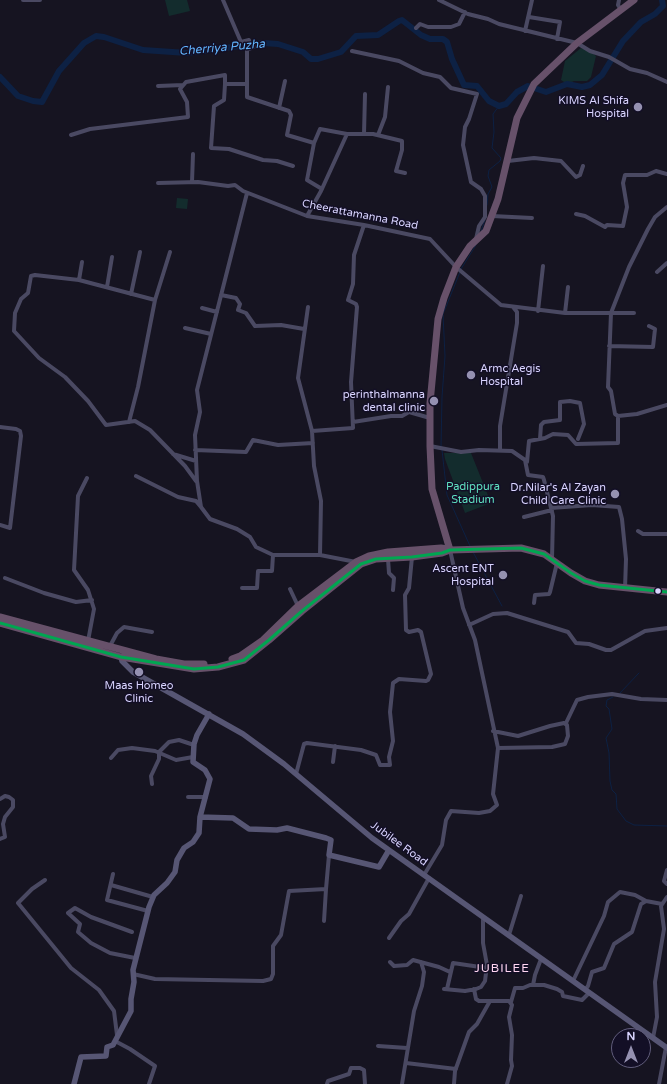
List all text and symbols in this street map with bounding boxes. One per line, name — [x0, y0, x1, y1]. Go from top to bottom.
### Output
water label: Cherriya Puzha — [178, 37, 266, 59]
place label: KIMS Al Shifa Hospital — [558, 94, 629, 120]
marker: KIMS Al Shifa Hospital — [632, 101, 644, 113]
street label: Cheerattamanna Road — [301, 197, 419, 233]
place label: Armc Aegis Hospital — [480, 362, 540, 388]
marker: Armc Aegis Hospital — [465, 369, 477, 381]
place label: perinthalmanna dental clinic — [343, 388, 425, 414]
marker: perinthalmanna dental clinic — [428, 395, 440, 407]
park label: Padippura Stadium — [446, 480, 500, 506]
place label: Dr.Nilar's Al Zayan Child Care Clinic — [510, 481, 606, 507]
marker: Dr.Nilar's Al Zayan Child Care Clinic — [609, 488, 621, 500]
place label: Ascent ENT Hospital — [432, 562, 494, 588]
marker: Ascent ENT Hospital — [497, 569, 509, 581]
unlabelled marker — [653, 586, 663, 596]
marker: Maas Homeo Clinic — [133, 666, 145, 678]
place label: Maas Homeo Clinic — [105, 679, 173, 705]
street label: Jubilee Road — [368, 819, 430, 869]
district label: JUBILEE — [474, 962, 530, 976]
north arrow — [611, 1028, 651, 1068]
text: N — [627, 1030, 635, 1043]

